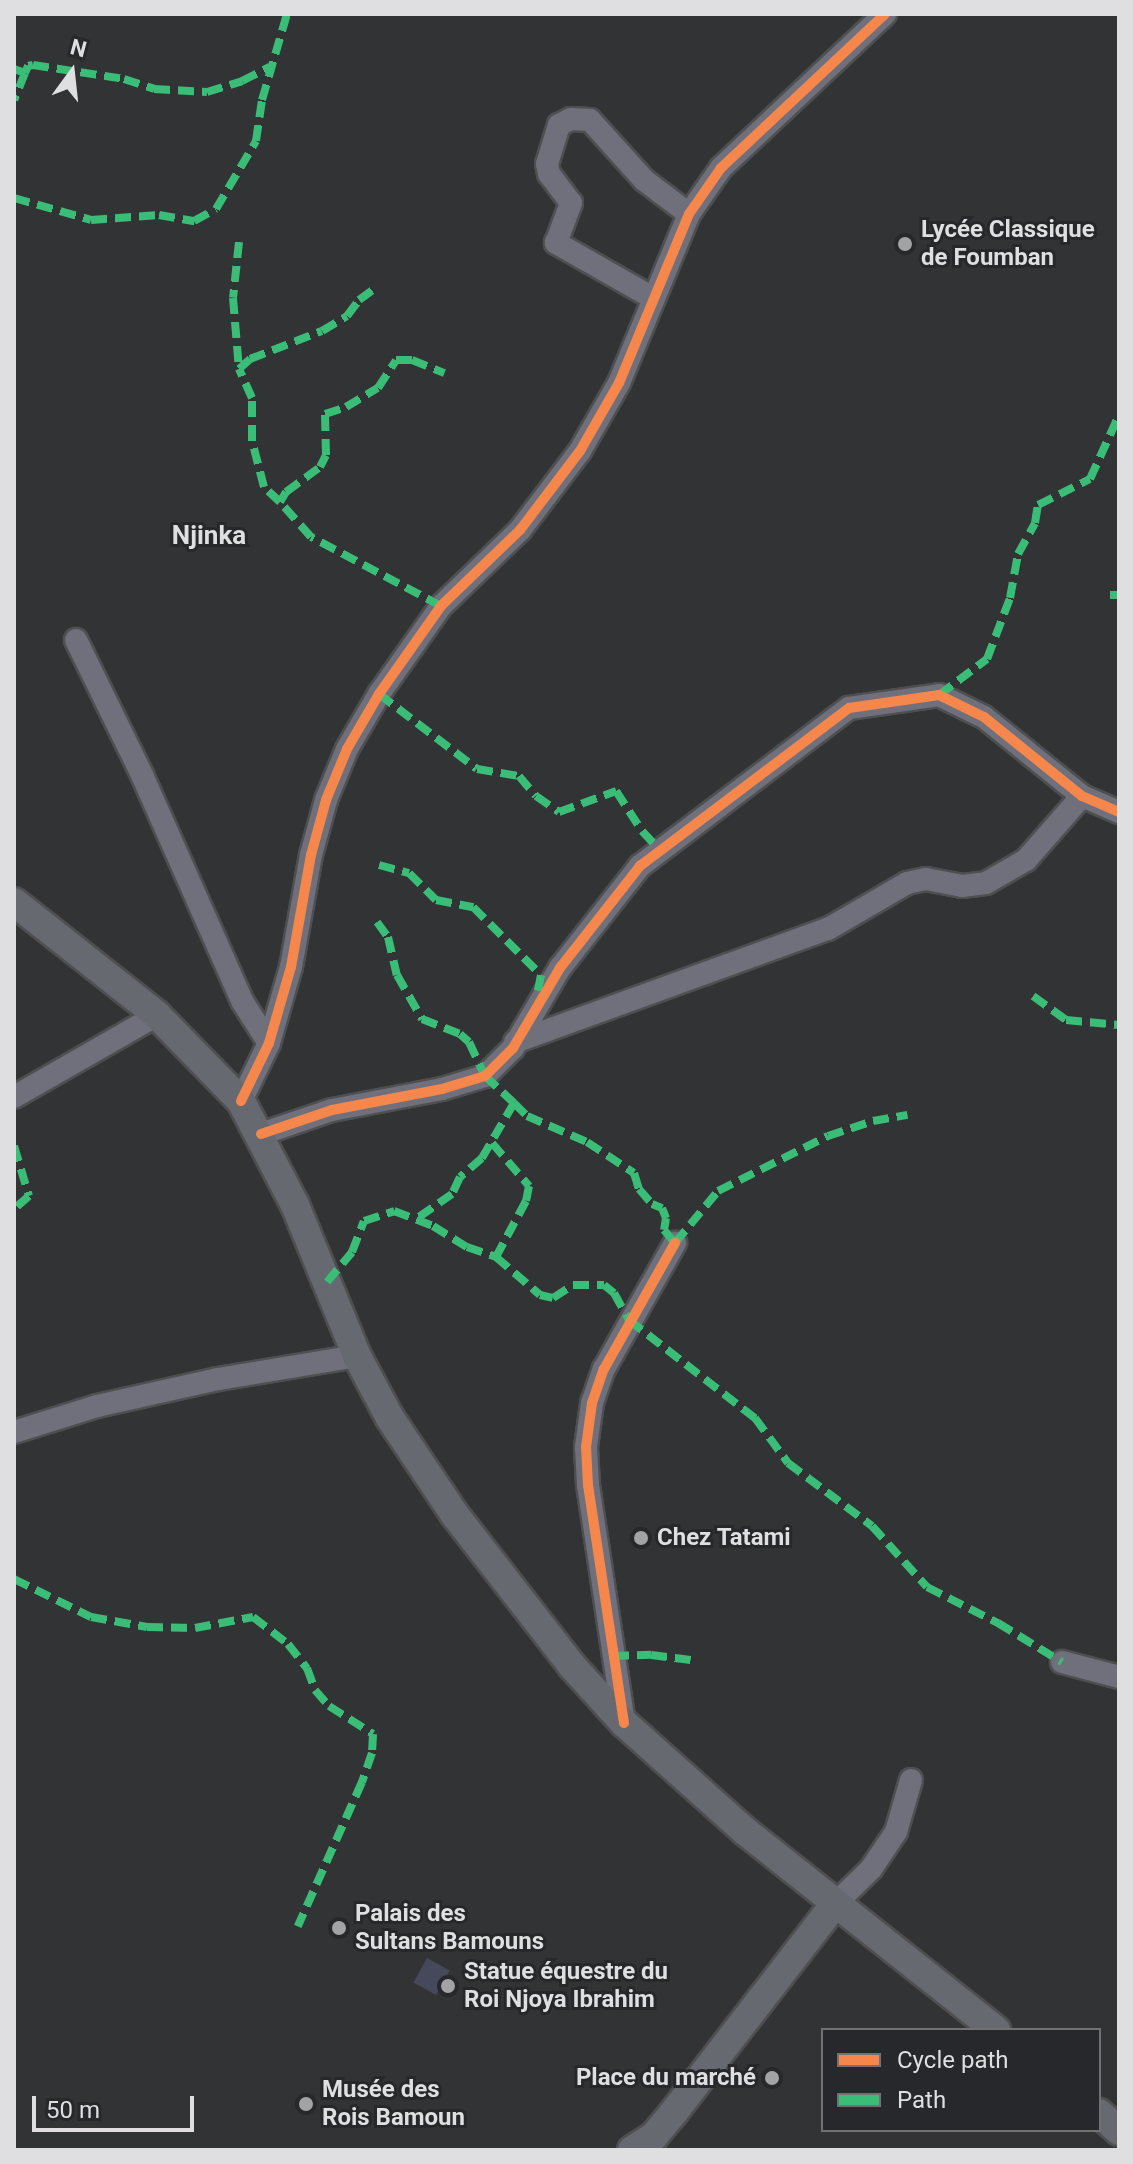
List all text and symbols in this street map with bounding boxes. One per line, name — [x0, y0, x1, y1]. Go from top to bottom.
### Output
north arrow — [32, 32, 112, 112]
text: N — [68, 34, 89, 62]
place label: Lycée Classique de Foumban — [921, 216, 1095, 272]
marker: Lycée Classique de Foumban — [896, 235, 914, 253]
district label: Njinka — [172, 520, 246, 552]
place label: Chez Tatami — [657, 1524, 791, 1552]
marker: Chez Tatami — [632, 1529, 650, 1547]
place label: Palais des Sultans Bamouns — [355, 1900, 544, 1956]
marker: Palais des Sultans Bamouns — [330, 1919, 348, 1937]
place label: Statue équestre du Roi Njoya Ibrahim — [464, 1958, 668, 2014]
marker: Statue équestre du Roi Njoya Ibrahim — [439, 1977, 457, 1995]
legend — [821, 2028, 1101, 2132]
text: Cycle path — [897, 2046, 1009, 2074]
place label: Place du marché — [576, 2064, 756, 2092]
marker: Place du marché — [763, 2069, 781, 2087]
place label: Musée des Rois Bamoun — [322, 2076, 465, 2132]
scale bar — [36, 2080, 198, 2130]
text: Path — [897, 2086, 946, 2114]
marker: Musée des Rois Bamoun — [297, 2095, 315, 2113]
text: 50 m — [46, 2096, 100, 2124]

